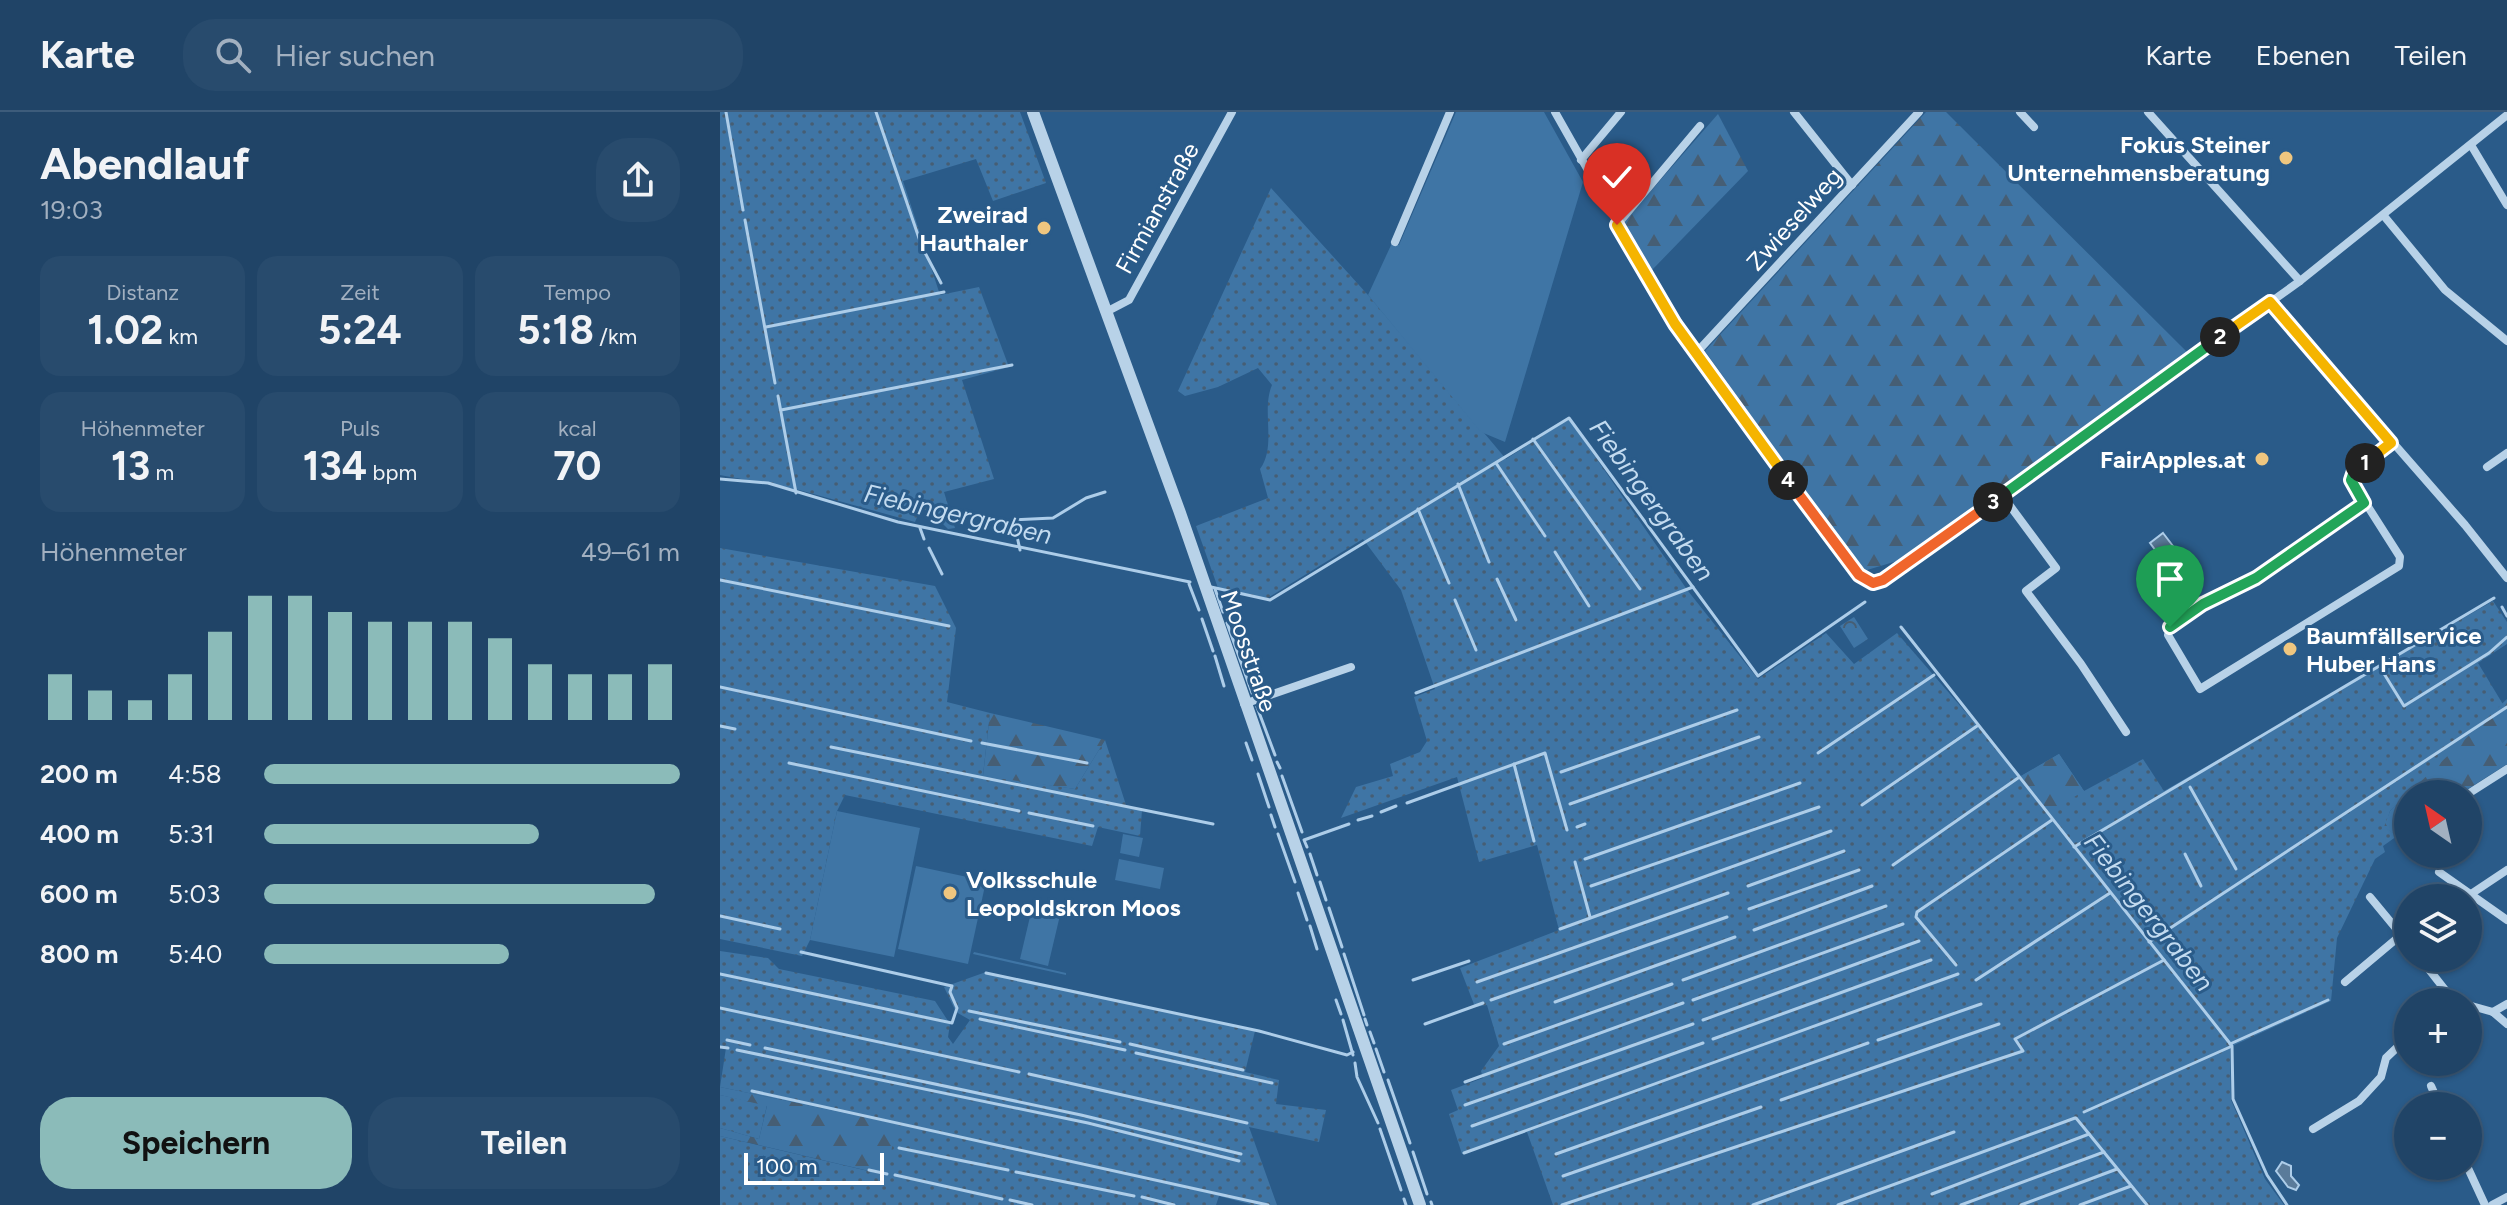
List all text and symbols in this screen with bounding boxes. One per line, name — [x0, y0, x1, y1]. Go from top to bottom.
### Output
search box — [183, 19, 743, 91]
text: Karte — [40, 32, 135, 78]
icon: search — [211, 33, 255, 77]
text: Hier suchen — [275, 37, 435, 74]
text: Karte — [2145, 38, 2212, 72]
text: Ebenen — [2256, 38, 2350, 72]
text: Teilen — [2394, 38, 2467, 72]
place label: Fokus Steiner Unternehmensberatung — [2007, 130, 2270, 187]
text: Abendlauf — [40, 137, 250, 190]
street label: Firmianstraße — [1109, 137, 1205, 279]
button: share — [596, 138, 680, 222]
pin — [1583, 143, 1651, 225]
marker: Fokus Steiner Unternehmensberatung — [2277, 149, 2295, 167]
icon: check — [1595, 155, 1639, 199]
street label: Zwieselweg — [1740, 162, 1848, 276]
text: 19:03 — [40, 194, 103, 226]
place label: Zweirad Hauthaler — [919, 200, 1028, 257]
marker: Zweirad Hauthaler — [1035, 219, 1053, 237]
text: Distanz — [106, 279, 179, 306]
text: Zeit — [340, 279, 380, 306]
text: Tempo — [544, 279, 611, 306]
text: 1.02 — [87, 306, 163, 354]
text: 5:24 — [318, 306, 402, 354]
text: 5:18 — [517, 306, 594, 354]
pin: 2 — [2200, 317, 2240, 357]
text: km — [163, 323, 198, 350]
text: /km — [594, 323, 637, 350]
text: 2 — [2214, 323, 2226, 350]
water label: Fiebingergraben — [1583, 413, 1721, 587]
text: Höhenmeter — [81, 415, 205, 442]
text: Puls — [340, 415, 380, 442]
text: kcal — [558, 415, 597, 442]
text: 13 — [111, 442, 150, 490]
text: 134 — [303, 442, 367, 490]
text: 70 — [553, 442, 601, 490]
pin: 1 — [2345, 443, 2385, 483]
place label: FairApples.at — [2100, 445, 2246, 474]
text: 1 — [2360, 449, 2370, 476]
marker: FairApples.at — [2253, 450, 2271, 468]
text: m — [150, 459, 174, 486]
text: bpm — [367, 459, 417, 486]
pin: 4 — [1768, 460, 1808, 500]
text: 4 — [1781, 466, 1795, 493]
water label: Fiebingergraben — [861, 477, 1055, 551]
pin: 3 — [1973, 482, 2013, 522]
text: 3 — [1987, 488, 1999, 515]
text: Höhenmeter — [40, 536, 187, 568]
text: 49–61 m — [581, 536, 680, 568]
pin — [2136, 545, 2204, 627]
icon: arrive — [2148, 557, 2192, 601]
street label: Moosstraße — [1215, 586, 1283, 716]
place label: Baumfällservice Huber Hans — [2306, 621, 2482, 678]
marker: Baumfällservice Huber Hans — [2281, 640, 2299, 658]
text: 200 m — [40, 758, 118, 790]
text: 4:58 — [168, 758, 222, 790]
north arrow — [2394, 780, 2482, 868]
map controls — [2394, 780, 2482, 1180]
text: 400 m — [40, 818, 119, 850]
text: 5:31 — [168, 818, 214, 850]
water label: Fiebingergraben — [2077, 827, 2221, 997]
place label: Volksschule Leopoldskron Moos — [966, 865, 1181, 922]
text: 600 m — [40, 878, 118, 910]
text: 5:03 — [168, 878, 220, 910]
marker: Volksschule Leopoldskron Moos — [941, 884, 959, 902]
button: layers — [2394, 884, 2482, 972]
text: 800 m — [40, 938, 118, 970]
text: 5:40 — [168, 938, 222, 970]
button: + — [2394, 988, 2482, 1076]
button: − — [2394, 1092, 2482, 1180]
button: Speichern — [40, 1097, 352, 1189]
button: Teilen — [368, 1097, 680, 1189]
scale bar — [744, 1149, 884, 1185]
text: 100 m — [756, 1153, 817, 1180]

